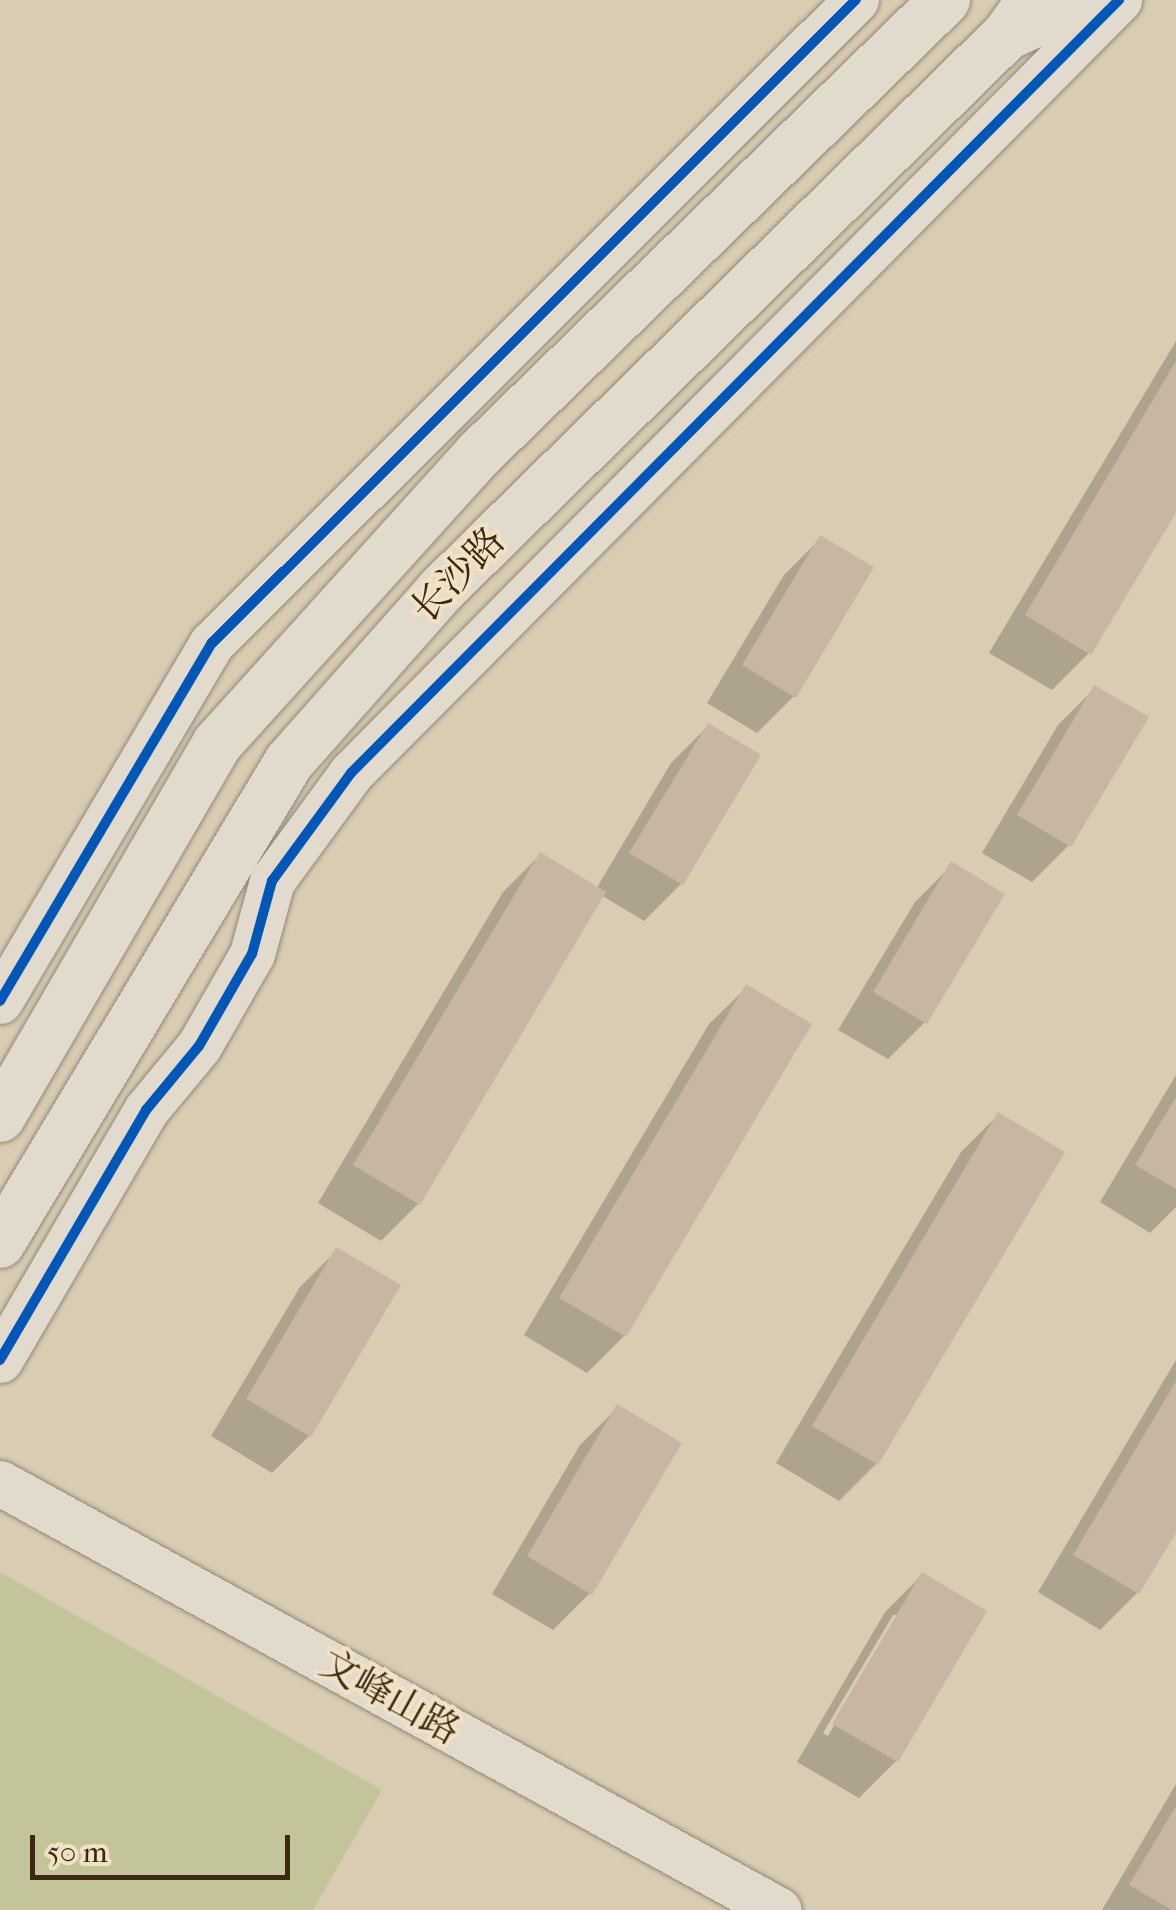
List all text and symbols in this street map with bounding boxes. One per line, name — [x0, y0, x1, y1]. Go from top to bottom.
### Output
street label: 长沙路 — [402, 518, 514, 632]
street label: 文峰山路 — [312, 1640, 468, 1754]
scale bar — [35, 1815, 295, 1877]
text: 50 m — [47, 1835, 108, 1870]

